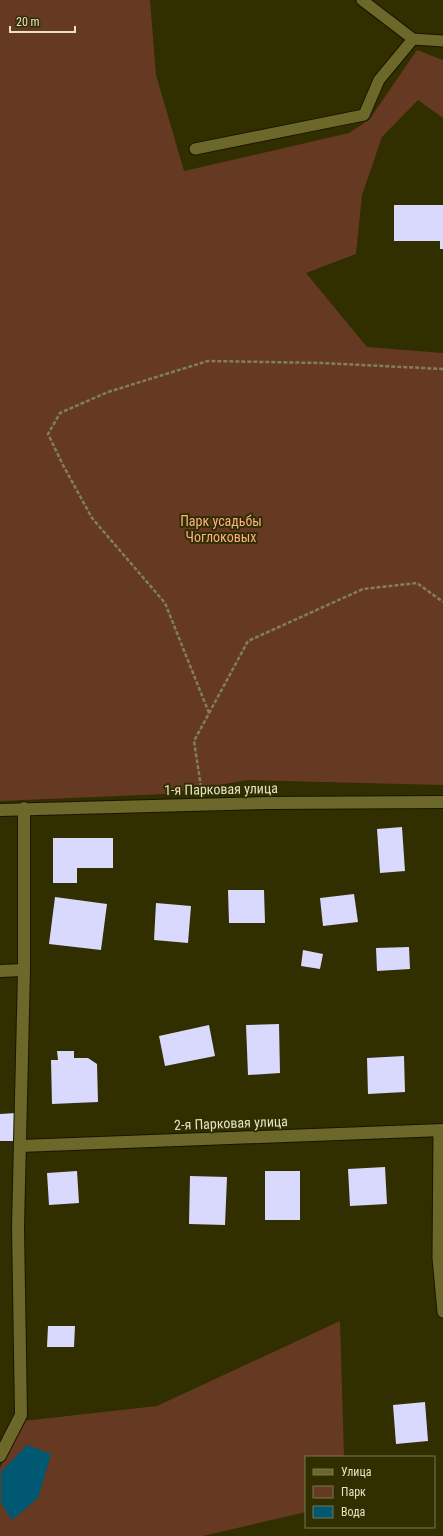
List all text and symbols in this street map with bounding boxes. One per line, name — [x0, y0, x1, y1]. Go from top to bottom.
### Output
scale bar — [10, 8, 75, 34]
text: 20 m — [16, 15, 40, 29]
park label: Парк усадьбы Чоглоковых — [180, 513, 262, 545]
street label: 1-я Парковая улица — [164, 780, 278, 798]
street label: 2-я Парковая улица — [174, 1113, 288, 1133]
legend — [305, 1456, 435, 1528]
text: Улица — [341, 1465, 372, 1479]
text: Парк — [341, 1485, 366, 1499]
text: Вода — [341, 1505, 366, 1519]

